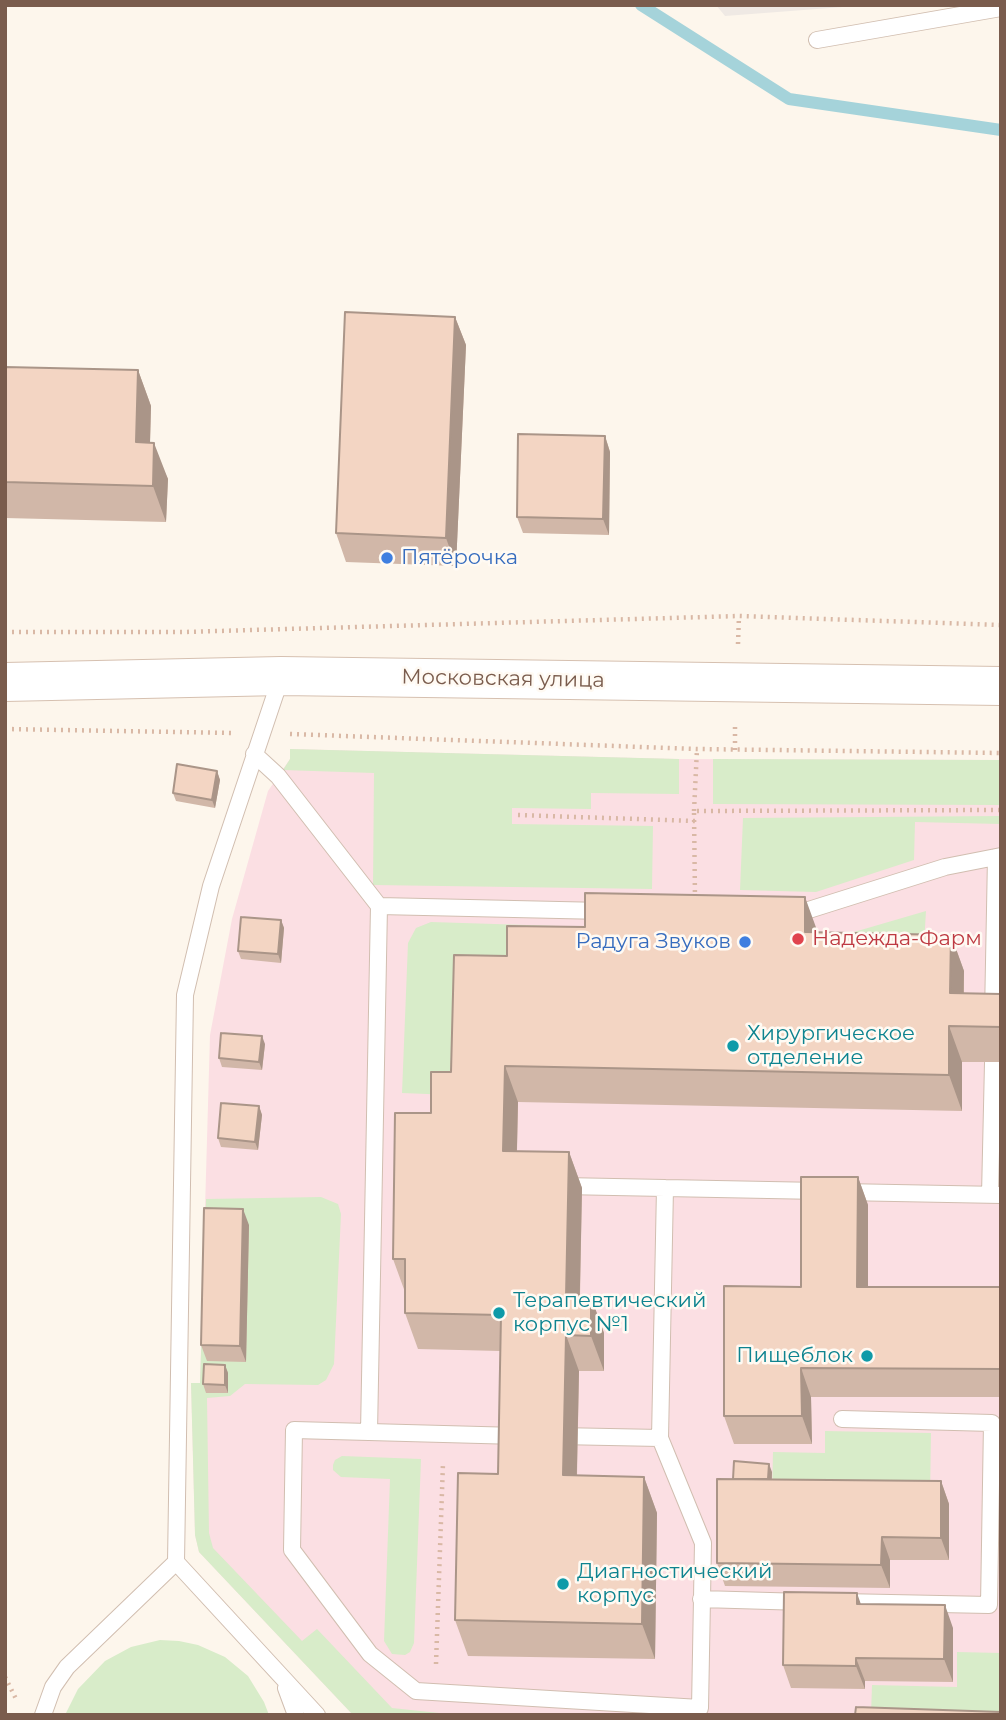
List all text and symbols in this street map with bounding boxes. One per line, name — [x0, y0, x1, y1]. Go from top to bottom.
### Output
place label: Пятёрочка — [401, 545, 518, 571]
marker: Пятёрочка — [379, 550, 395, 566]
street label: Московская улица — [401, 665, 605, 693]
place label: Надежда-Фарм — [812, 926, 982, 952]
place label: Радуга Звуков — [576, 929, 731, 955]
marker: Надежда-Фарм — [790, 931, 806, 947]
marker: Радуга Звуков — [737, 934, 753, 950]
place label: Хирургическое отделение — [747, 1021, 915, 1071]
marker: Хирургическое отделение — [725, 1038, 741, 1054]
place label: Терапевтический корпус №1 — [513, 1288, 707, 1338]
marker: Терапевтический корпус №1 — [491, 1305, 507, 1321]
place label: Пищеблок — [736, 1343, 853, 1369]
marker: Пищеблок — [859, 1348, 875, 1364]
place label: Диагностический корпус — [577, 1559, 772, 1609]
marker: Диагностический корпус — [555, 1576, 571, 1592]

